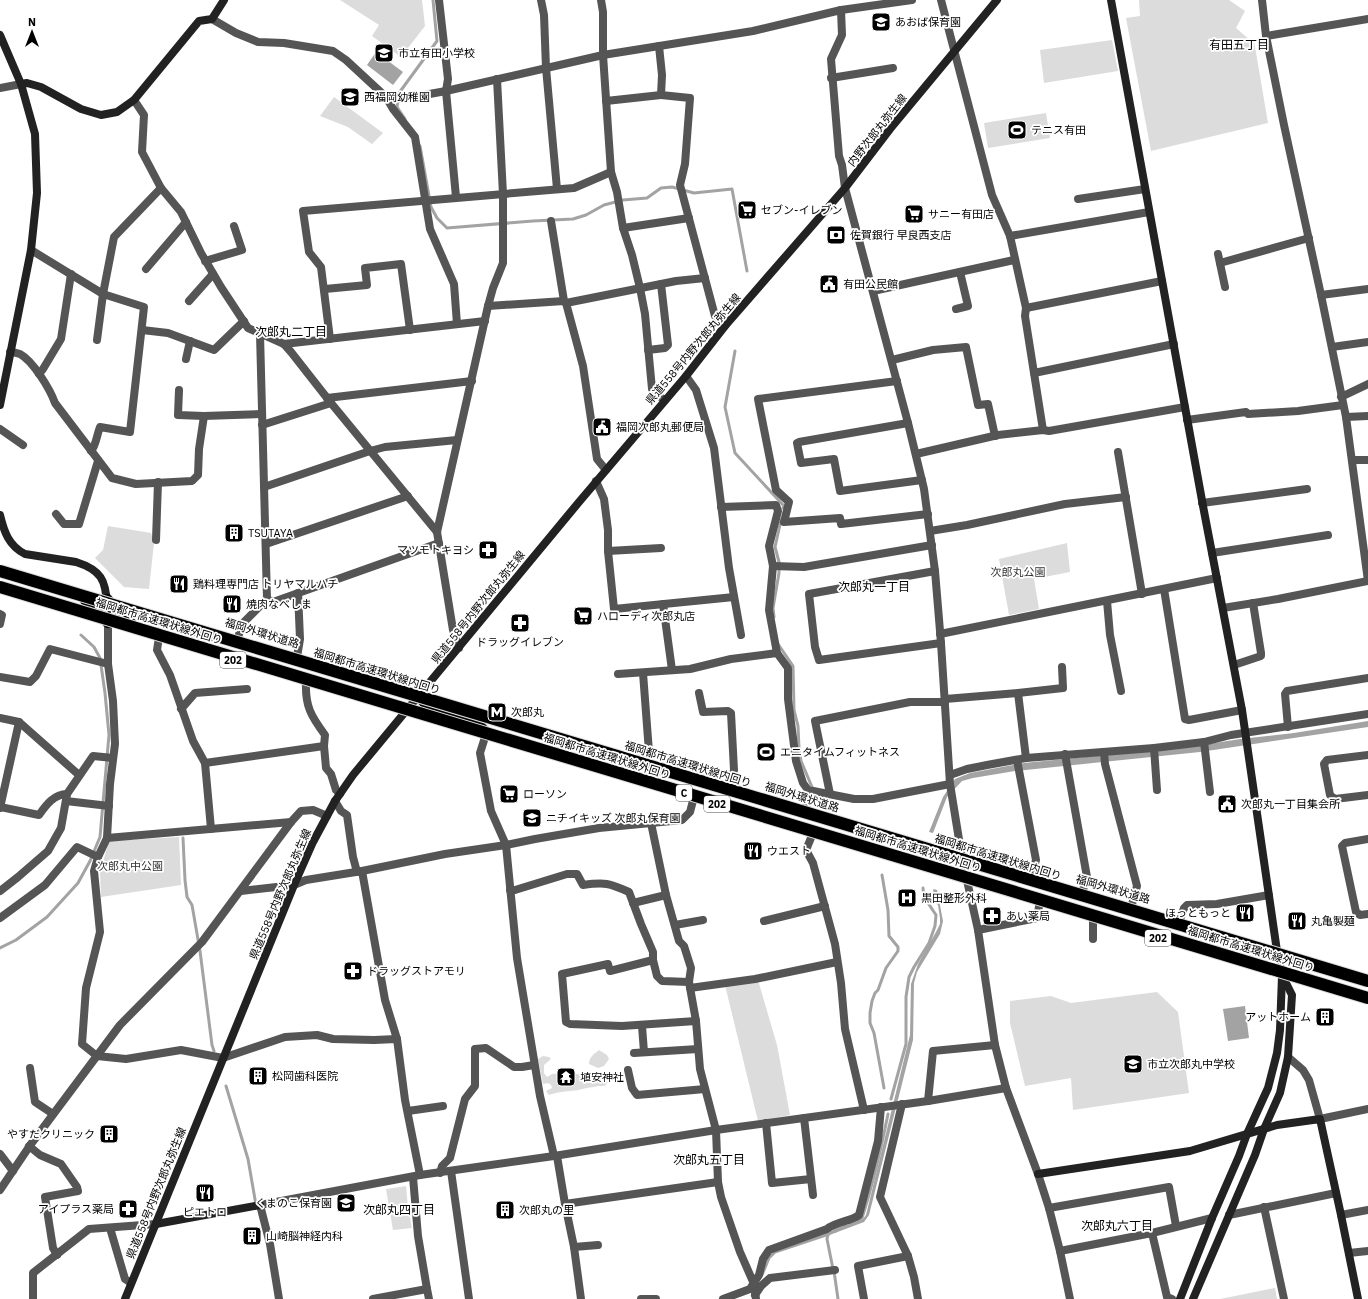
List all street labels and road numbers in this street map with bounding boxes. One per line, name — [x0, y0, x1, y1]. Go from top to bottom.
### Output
street label: 内野次郎丸弥生線 — [844, 91, 910, 169]
street label: 県道558号内野次郎丸弥生線 — [642, 291, 744, 407]
street label: 県道558号内野次郎丸弥生線 — [428, 548, 528, 666]
street label: 福岡都市高速環状線外回り — [94, 595, 224, 647]
street label: 福岡外環状道路 — [223, 615, 301, 651]
street label: 福岡都市高速環状線内回り — [312, 645, 442, 697]
road number: 202 — [220, 652, 246, 668]
street label: 福岡都市高速環状線外回り — [542, 730, 672, 782]
street label: 福岡都市高速環状線内回り — [623, 738, 753, 790]
street label: 福岡外環状道路 — [763, 779, 841, 815]
road number: C — [676, 785, 692, 801]
road number: 202 — [704, 796, 730, 812]
street label: 福岡都市高速環状線外回り — [853, 823, 983, 875]
street label: 県道558号内野次郎丸弥生線 — [246, 826, 314, 962]
street label: 福岡都市高速環状線内回り — [933, 831, 1063, 883]
street label: 福岡外環状道路 — [1074, 872, 1152, 906]
street label: 福岡都市高速環状線外回り — [1186, 923, 1316, 975]
road number: 202 — [1145, 930, 1171, 946]
street label: 県道558号内野次郎丸弥生線 — [123, 1125, 189, 1261]

